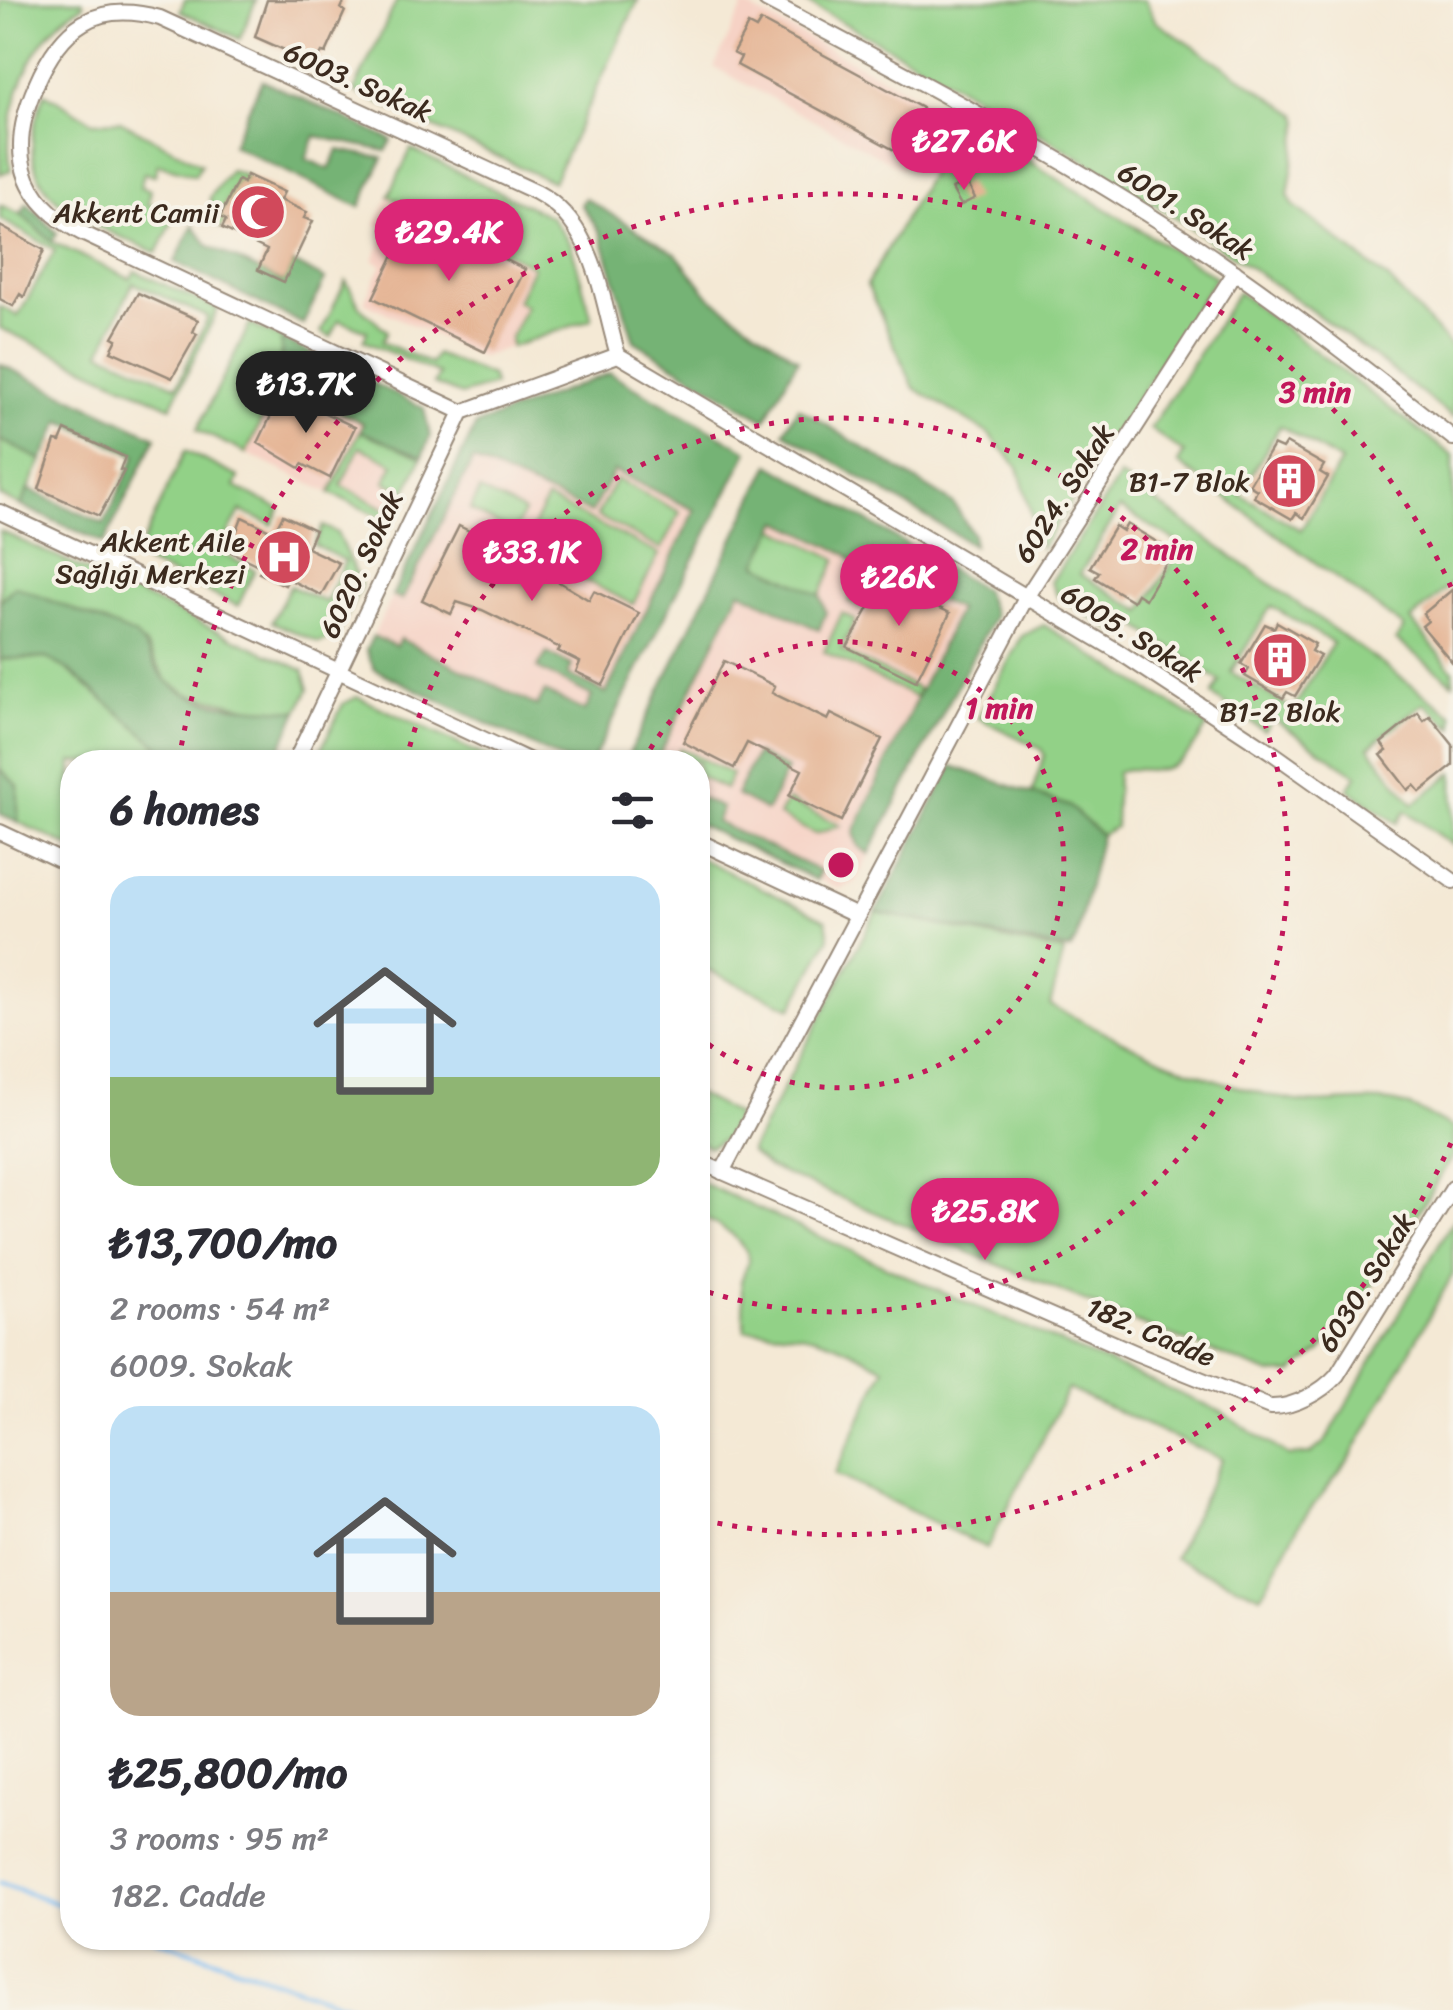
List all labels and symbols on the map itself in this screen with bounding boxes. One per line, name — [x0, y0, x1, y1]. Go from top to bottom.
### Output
street label: 6003. Sokak — [276, 27, 440, 137]
pin: ₺27.6K — [883, 108, 1045, 193]
street label: 6001. Sokak — [1108, 148, 1264, 274]
mosque icon: Akkent Camii — [228, 182, 288, 242]
place label: Akkent Camii — [52, 188, 220, 237]
pin: ₺29.4K — [368, 199, 530, 284]
pin: ₺13.7K — [225, 351, 387, 436]
text: 3 min — [1278, 365, 1352, 419]
street label: 6024. Sokak — [1000, 413, 1128, 573]
building icon: B1-7 Blok — [1259, 451, 1319, 511]
place label: B1-7 Blok — [1129, 457, 1250, 506]
street label: 6020. Sokak — [305, 482, 417, 646]
place label: Akkent Aile Sağlığı Merkezi — [55, 517, 246, 598]
pin: ₺33.1K — [451, 519, 613, 604]
text: 2 min — [1121, 522, 1194, 576]
hospital icon: Akkent Aile Sağlığı Merkezi — [254, 527, 314, 587]
pin: ₺26K — [840, 544, 958, 629]
street label: 6005. Sokak — [1051, 570, 1213, 696]
building icon: B1-2 Blok — [1250, 630, 1310, 690]
text: 1 min — [965, 681, 1034, 735]
place label: B1-2 Blok — [1219, 687, 1341, 736]
centre of rings — [823, 847, 859, 883]
pin: ₺25.8K — [904, 1178, 1066, 1263]
street label: 6030. Sokak — [1303, 1202, 1429, 1362]
street label: 182. Cadde — [1079, 1283, 1223, 1381]

